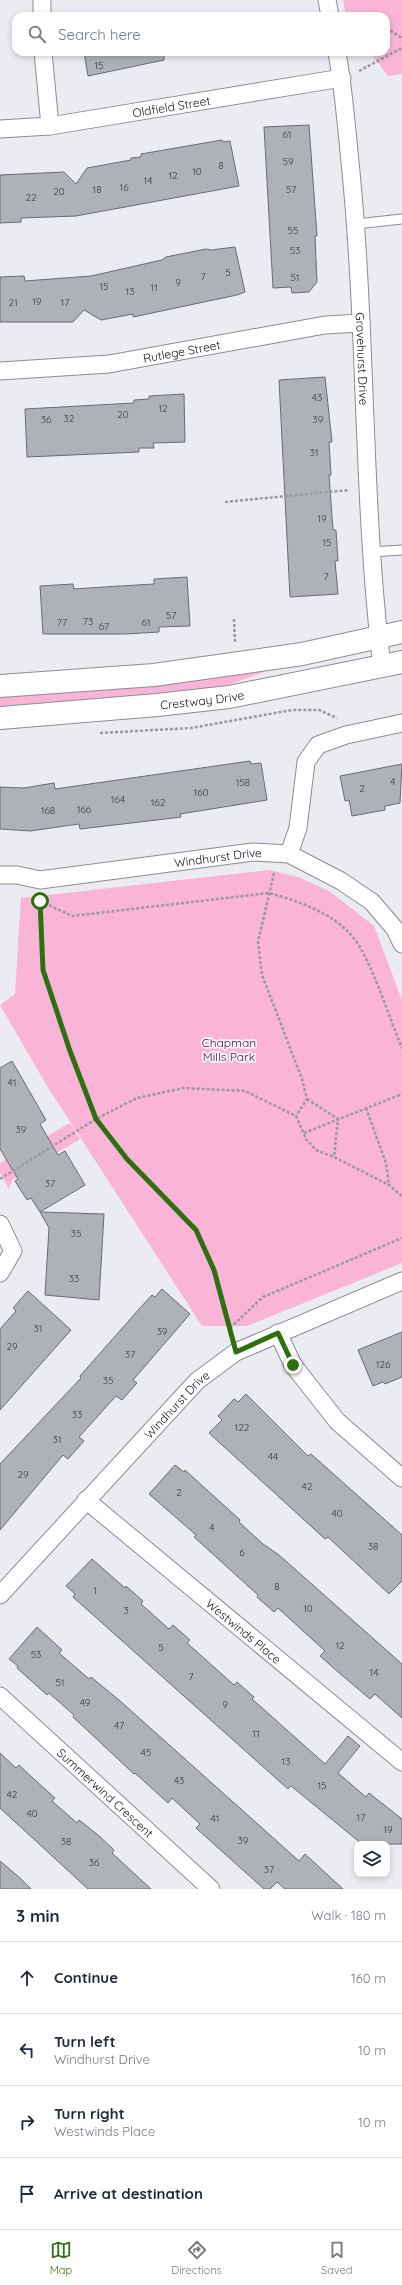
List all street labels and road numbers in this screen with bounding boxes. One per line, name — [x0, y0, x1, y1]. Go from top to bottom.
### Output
street label: Oldfield Street — [131, 92, 211, 120]
street label: Grovehurst Drive — [353, 312, 372, 406]
street label: Rutlege Street — [142, 337, 221, 365]
street label: Crestway Drive — [159, 687, 246, 712]
street label: Windhurst Drive — [173, 844, 263, 870]
street label: Windhurst Drive — [141, 1367, 212, 1441]
street label: Westwinds Place — [203, 1595, 285, 1667]
street label: Summerwind Crescent — [54, 1745, 157, 1840]

